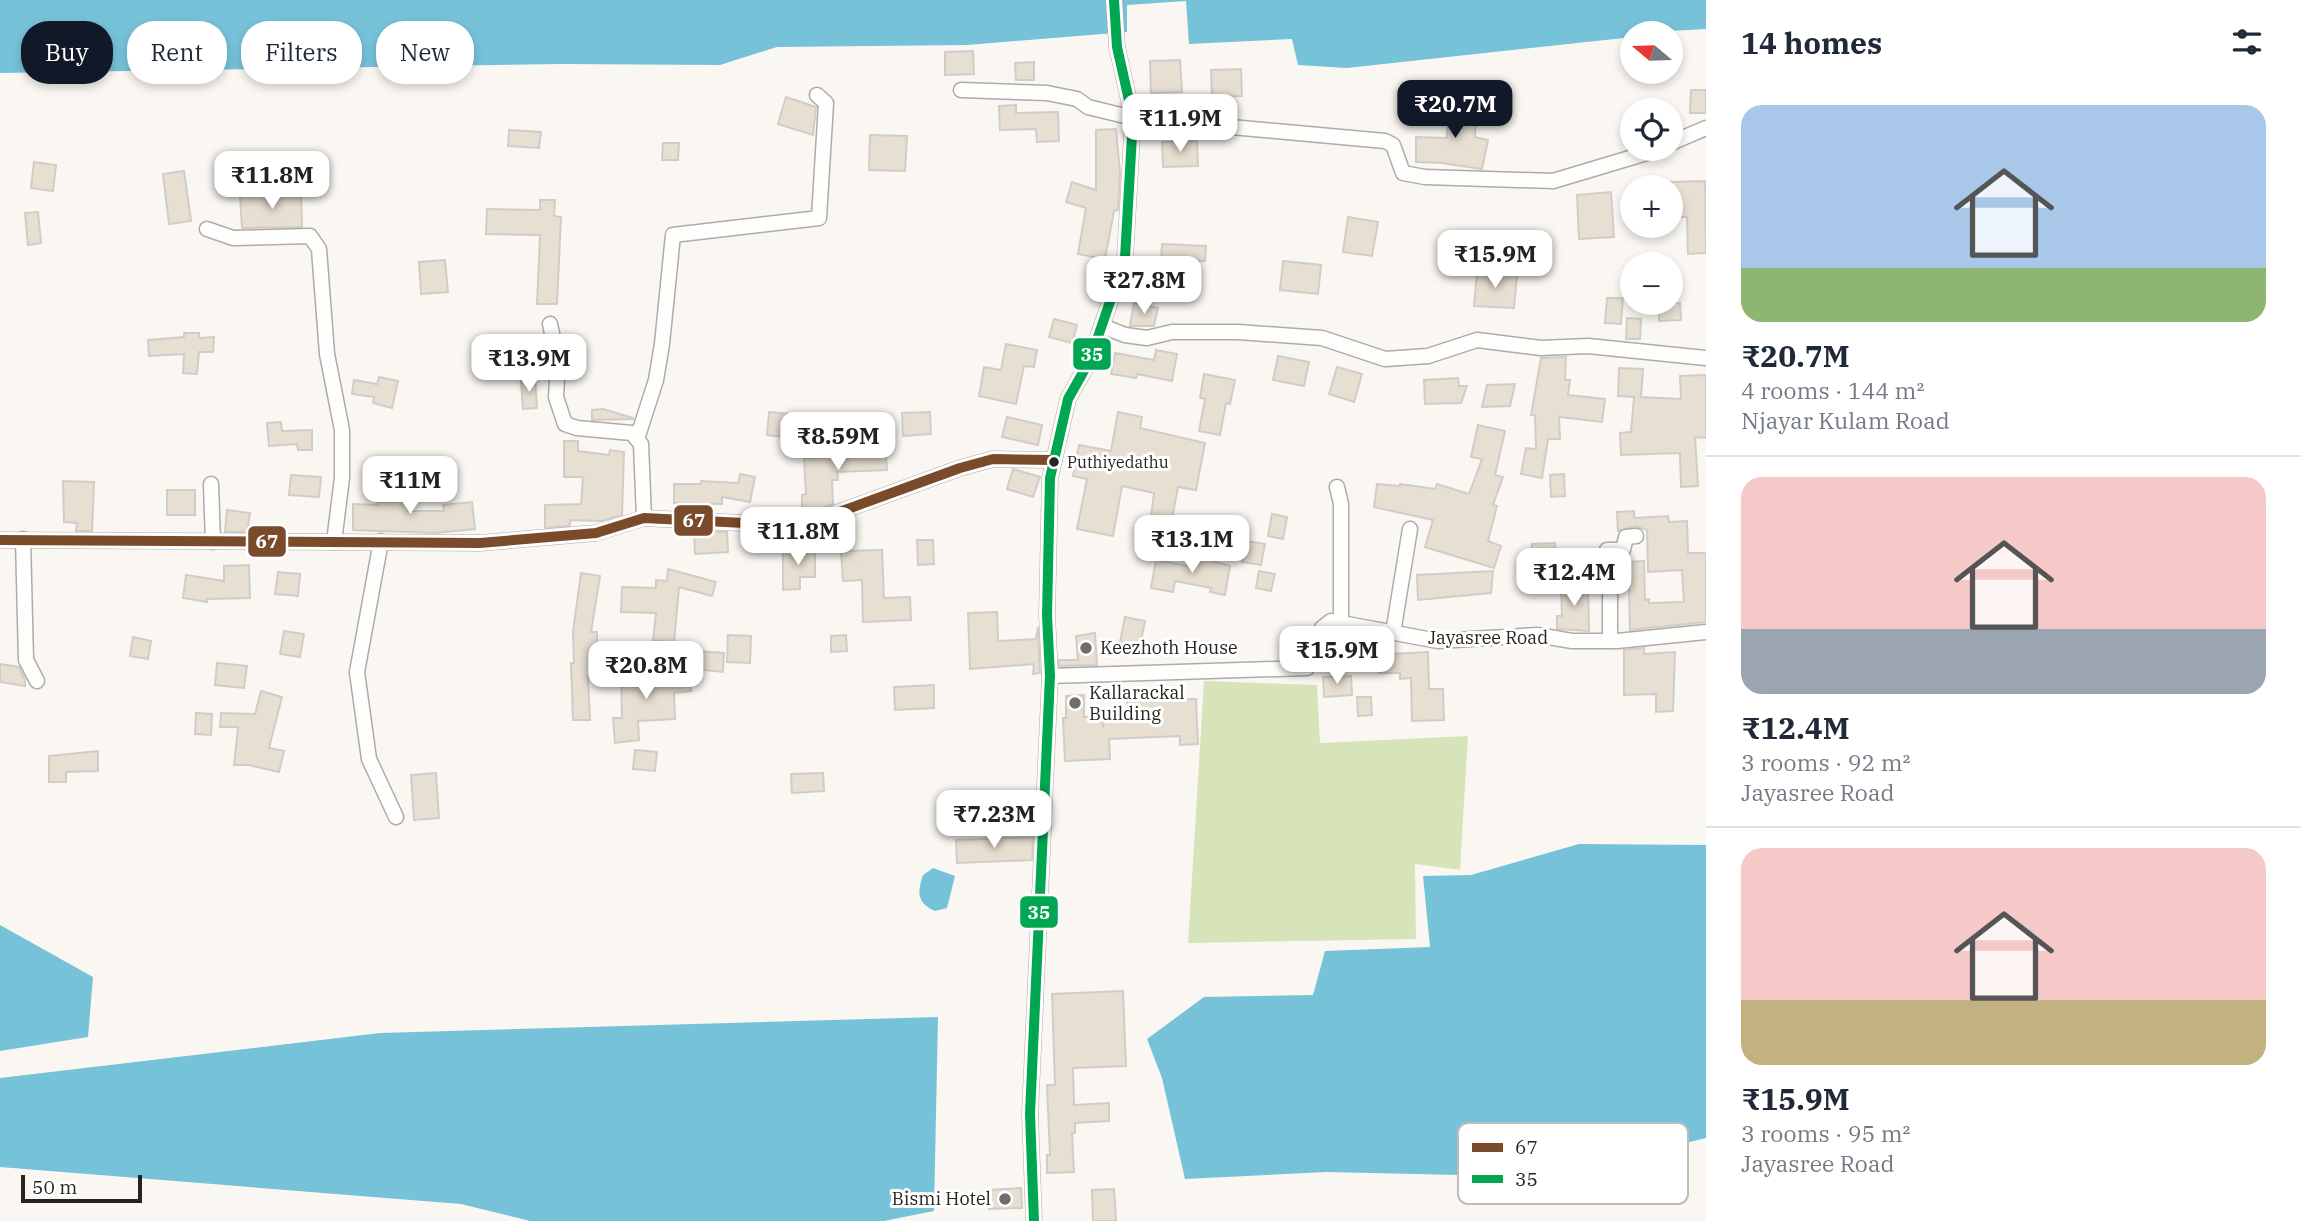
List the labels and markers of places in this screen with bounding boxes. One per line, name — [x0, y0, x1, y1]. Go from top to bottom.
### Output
pin: ₹20.7M — [1398, 80, 1512, 140]
pin: ₹11.9M — [1123, 94, 1237, 154]
pin: ₹11.8M — [215, 152, 329, 211]
pin: ₹15.9M — [1438, 230, 1552, 290]
pin: ₹27.8M — [1087, 256, 1201, 316]
pin: ₹13.9M — [472, 334, 586, 394]
pin: ₹8.59M — [781, 412, 895, 472]
place label: Puthiyedathu — [1067, 452, 1169, 472]
marker: Puthiyedathu — [1047, 455, 1061, 469]
pin: ₹11M — [369, 456, 451, 516]
pin: ₹11.8M — [741, 508, 855, 567]
pin: ₹13.1M — [1135, 516, 1249, 575]
pin: ₹12.4M — [1517, 548, 1631, 608]
pin: ₹15.9M — [1280, 626, 1394, 686]
place label: Keezhoth House — [1100, 636, 1238, 659]
marker: Keezhoth House — [1078, 640, 1094, 656]
pin: ₹20.8M — [589, 642, 703, 701]
place label: Kallarackal Building — [1089, 681, 1185, 725]
marker: Kallarackal Building — [1067, 695, 1083, 711]
pin: ₹7.23M — [937, 790, 1051, 850]
place label: Bismi Hotel — [892, 1187, 991, 1210]
marker: Bismi Hotel — [997, 1191, 1013, 1207]

